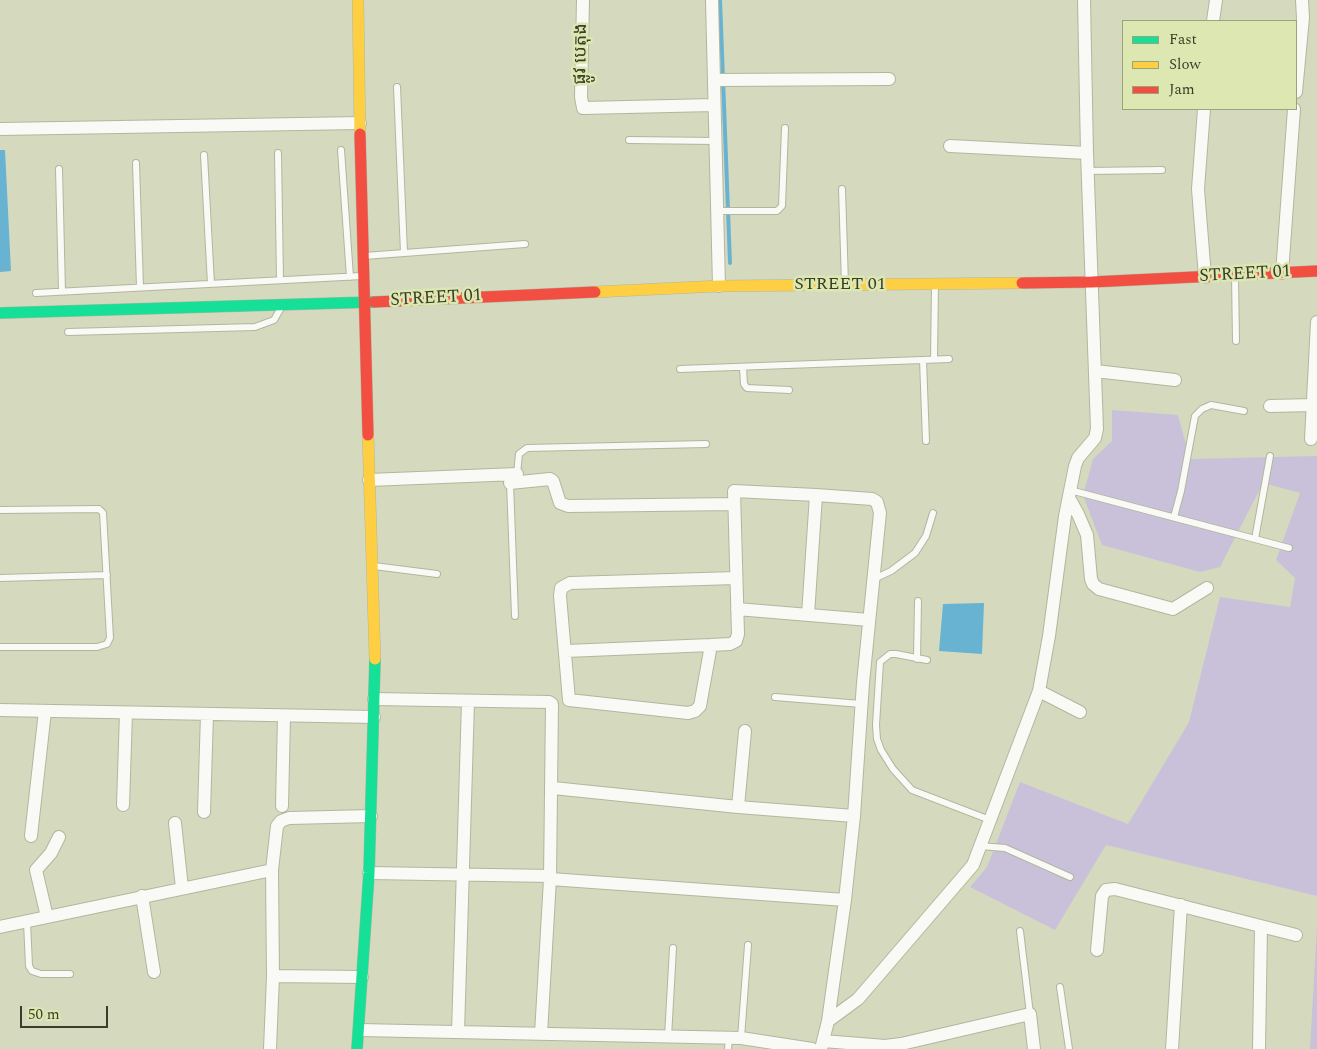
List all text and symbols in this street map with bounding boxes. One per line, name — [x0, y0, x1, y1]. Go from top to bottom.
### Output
legend — [1122, 20, 1297, 110]
street label: ផ្លូវ បេតុង — [571, 23, 593, 85]
text: Fast — [1169, 28, 1197, 51]
text: Slow — [1169, 53, 1201, 76]
text: Jam — [1169, 78, 1195, 101]
street label: STREET 01 — [1199, 262, 1291, 288]
street label: STREET 01 — [794, 274, 886, 296]
street label: STREET 01 — [390, 286, 482, 312]
scale bar — [22, 996, 110, 1028]
text: 50 m — [28, 1003, 60, 1026]

